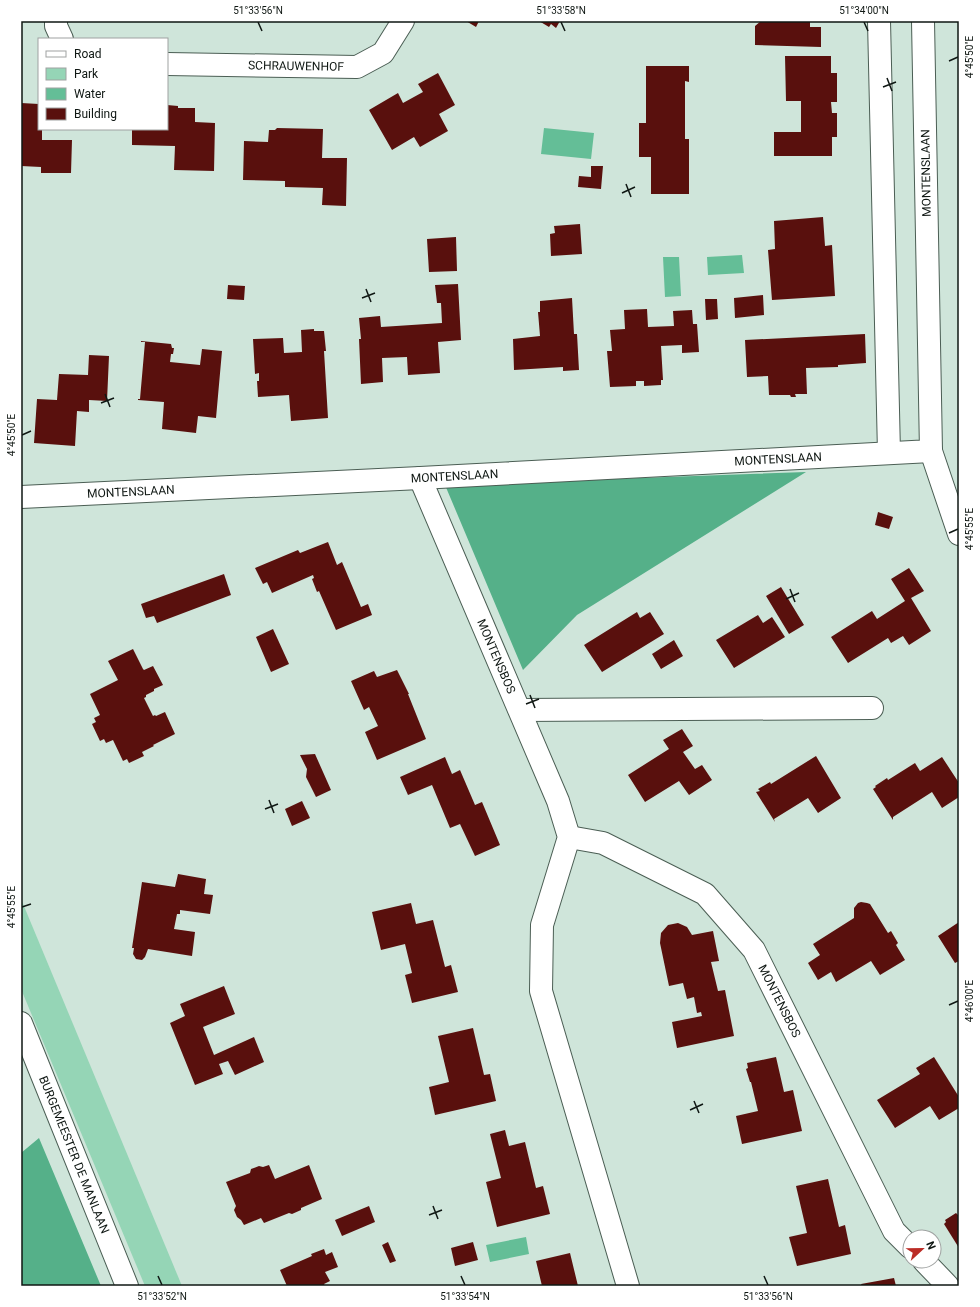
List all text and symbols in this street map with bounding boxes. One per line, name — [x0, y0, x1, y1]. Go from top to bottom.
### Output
text: 51°33'56"N — [233, 5, 283, 16]
text: 51°33'58"N — [536, 5, 586, 16]
text: 51°34'00"N — [839, 5, 889, 16]
text: 4°45'50"E — [964, 35, 975, 78]
legend — [38, 38, 168, 130]
text: Road — [74, 47, 102, 61]
street label: SCHRAUWENHOF — [248, 58, 344, 74]
text: Park — [74, 67, 99, 81]
text: Water — [74, 87, 105, 101]
text: Building — [74, 107, 117, 121]
street label: MONTENSLAAN — [918, 129, 934, 217]
text: 4°45'50"E — [6, 413, 17, 456]
street label: MONTENSLAAN — [734, 450, 822, 468]
street label: MONTENSLAAN — [410, 467, 499, 485]
street label: MONTENSLAAN — [87, 483, 175, 501]
text: 4°45'55"E — [964, 507, 975, 550]
street label: MONTENSBOS — [474, 617, 518, 696]
text: 4°45'55"E — [6, 885, 17, 928]
street label: MONTENSBOS — [755, 962, 803, 1040]
text: 4°46'00"E — [964, 979, 975, 1022]
street label: BURGEMEESTER DE MANLAAN — [36, 1074, 112, 1236]
north arrow — [902, 1229, 942, 1269]
text: N — [923, 1239, 938, 1252]
text: 51°33'52"N — [137, 1291, 187, 1302]
text: 51°33'54"N — [440, 1291, 490, 1302]
text: 51°33'56"N — [743, 1291, 793, 1302]

